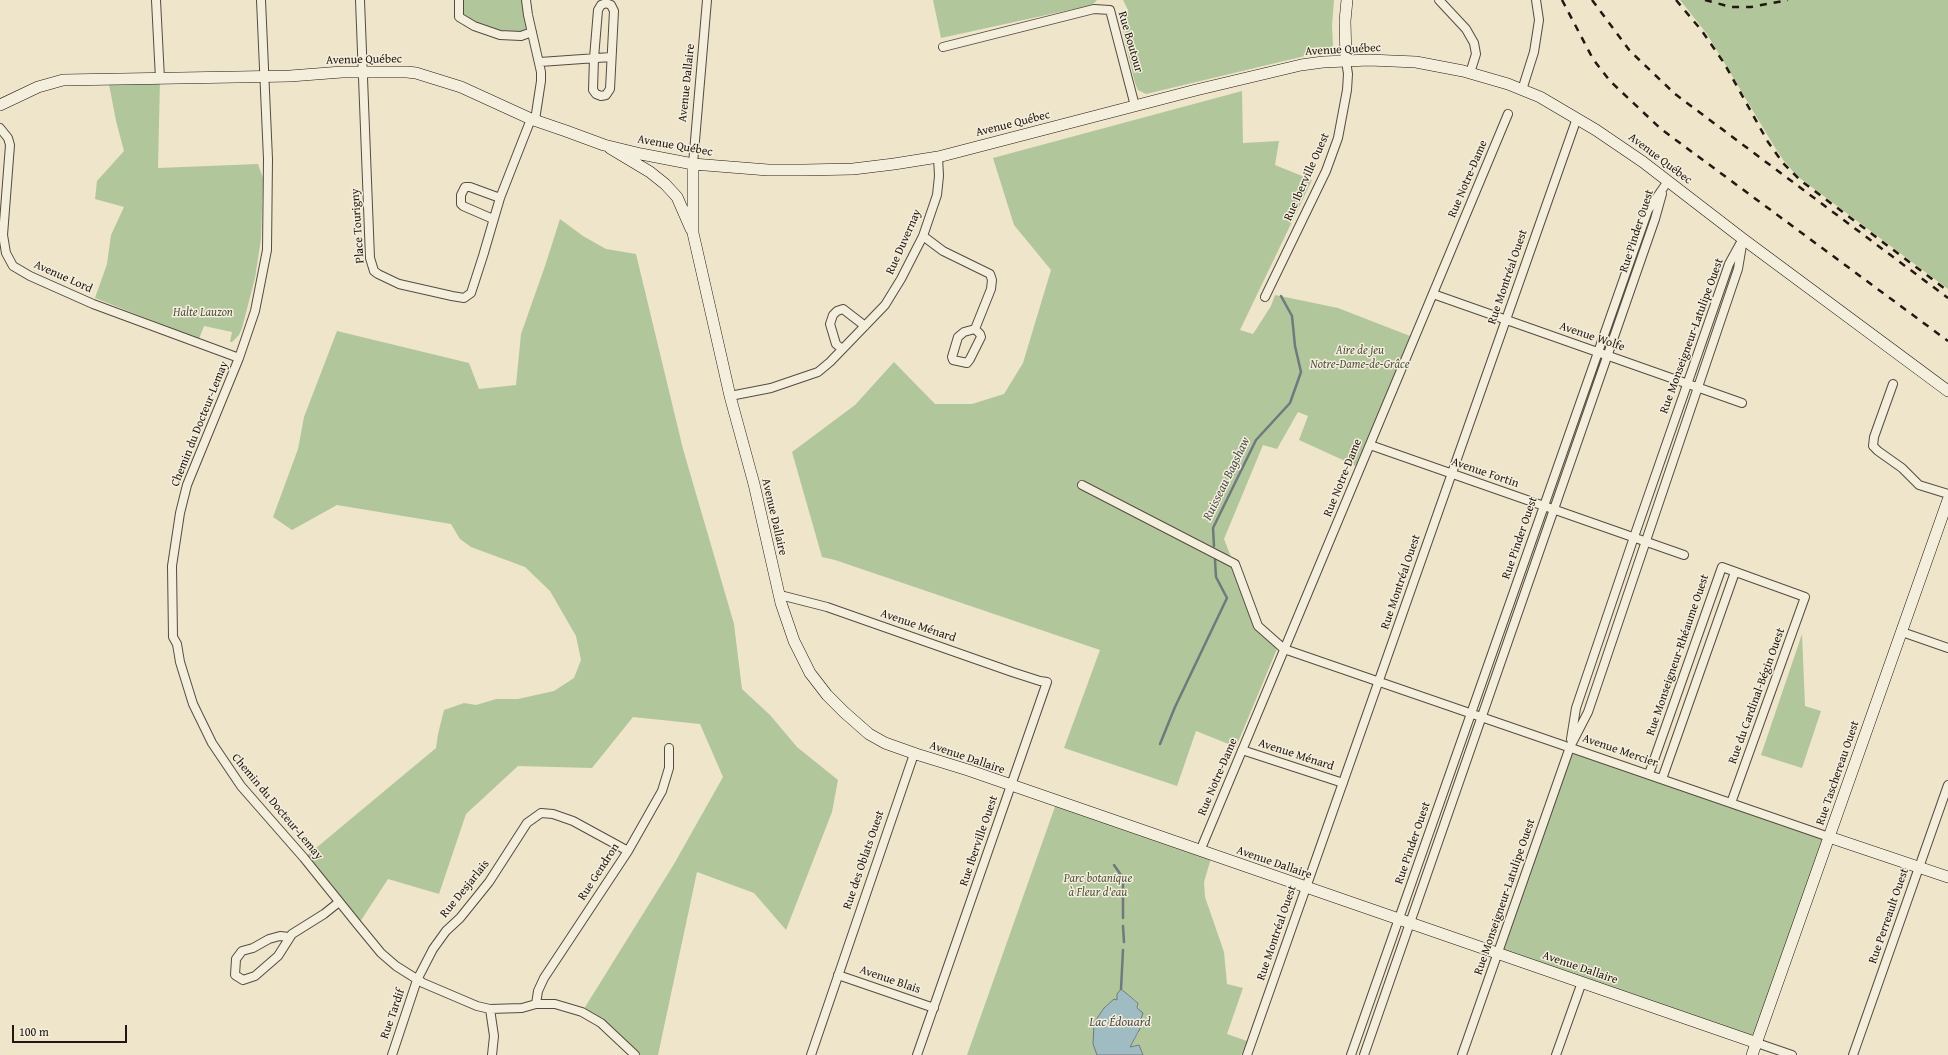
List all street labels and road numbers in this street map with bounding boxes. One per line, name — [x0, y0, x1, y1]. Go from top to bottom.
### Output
street label: Rue Boutour — [1114, 10, 1146, 74]
street label: Avenue Québec — [1305, 41, 1381, 59]
street label: Avenue Dallaire — [676, 43, 698, 123]
street label: Avenue Québec — [326, 52, 402, 68]
street label: Avenue Québec — [974, 108, 1052, 140]
street label: Avenue Québec — [1625, 130, 1695, 188]
street label: Rue Iberville Ouest — [1281, 131, 1333, 223]
street label: Avenue Québec — [636, 132, 714, 160]
street label: Rue Notre-Dame — [1445, 138, 1491, 220]
street label: Place Tourigny — [348, 188, 368, 264]
street label: Rue Pinder Ouest — [1617, 188, 1657, 274]
street label: Rue Duvernay — [883, 207, 925, 277]
street label: Rue Montréal Ouest — [1485, 228, 1531, 326]
street label: Rue Monseigneur-Latulipe Ouest — [1657, 256, 1727, 416]
street label: Avenue Lord — [31, 258, 95, 296]
street label: Avenue Wolfe — [1557, 319, 1627, 355]
street label: Chemin du Docteur-Lemay — [168, 359, 232, 489]
street label: Rue Notre-Dame — [1321, 437, 1365, 519]
street label: Avenue Fortin — [1449, 455, 1521, 491]
street label: Avenue Dallaire — [758, 477, 790, 557]
street label: Rue Pinder Ouest — [1499, 495, 1541, 581]
street label: Rue Montréal Ouest — [1378, 533, 1424, 631]
street label: Rue Monseigneur-Rhéaume Ouest — [1644, 572, 1712, 738]
street label: Avenue Ménard — [878, 606, 958, 646]
street label: Rue du Cardinal-Bégin Ouest — [1726, 626, 1788, 766]
street label: Rue Taschereau Ouest — [1813, 719, 1863, 827]
street label: Avenue Mercier — [1580, 731, 1660, 771]
street label: Rue Notre-Dame — [1195, 736, 1241, 818]
street label: Avenue Ménard — [1256, 736, 1336, 774]
street label: Avenue Dallaire — [927, 738, 1007, 778]
street label: Chemin du Docteur-Lemay — [228, 751, 326, 863]
street label: Rue Iberville Ouest — [957, 794, 1001, 888]
street label: Rue Pinder Ouest — [1392, 800, 1434, 886]
street label: Rue des Oblats Ouest — [840, 809, 888, 911]
street label: Rue Monseigneur-Latulipe Ouest — [1471, 817, 1539, 977]
street label: Rue Gendron — [575, 841, 623, 903]
street label: Avenue Dallaire — [1234, 843, 1314, 883]
street label: Rue Desjarlais — [437, 857, 493, 921]
street label: Rue Perreault Ouest — [1866, 866, 1912, 966]
street label: Rue Montréal Ouest — [1254, 884, 1300, 982]
street label: Avenue Dallaire — [1540, 948, 1620, 988]
street label: Avenue Blais — [858, 963, 922, 997]
street label: Rue Tardif — [378, 987, 408, 1041]

